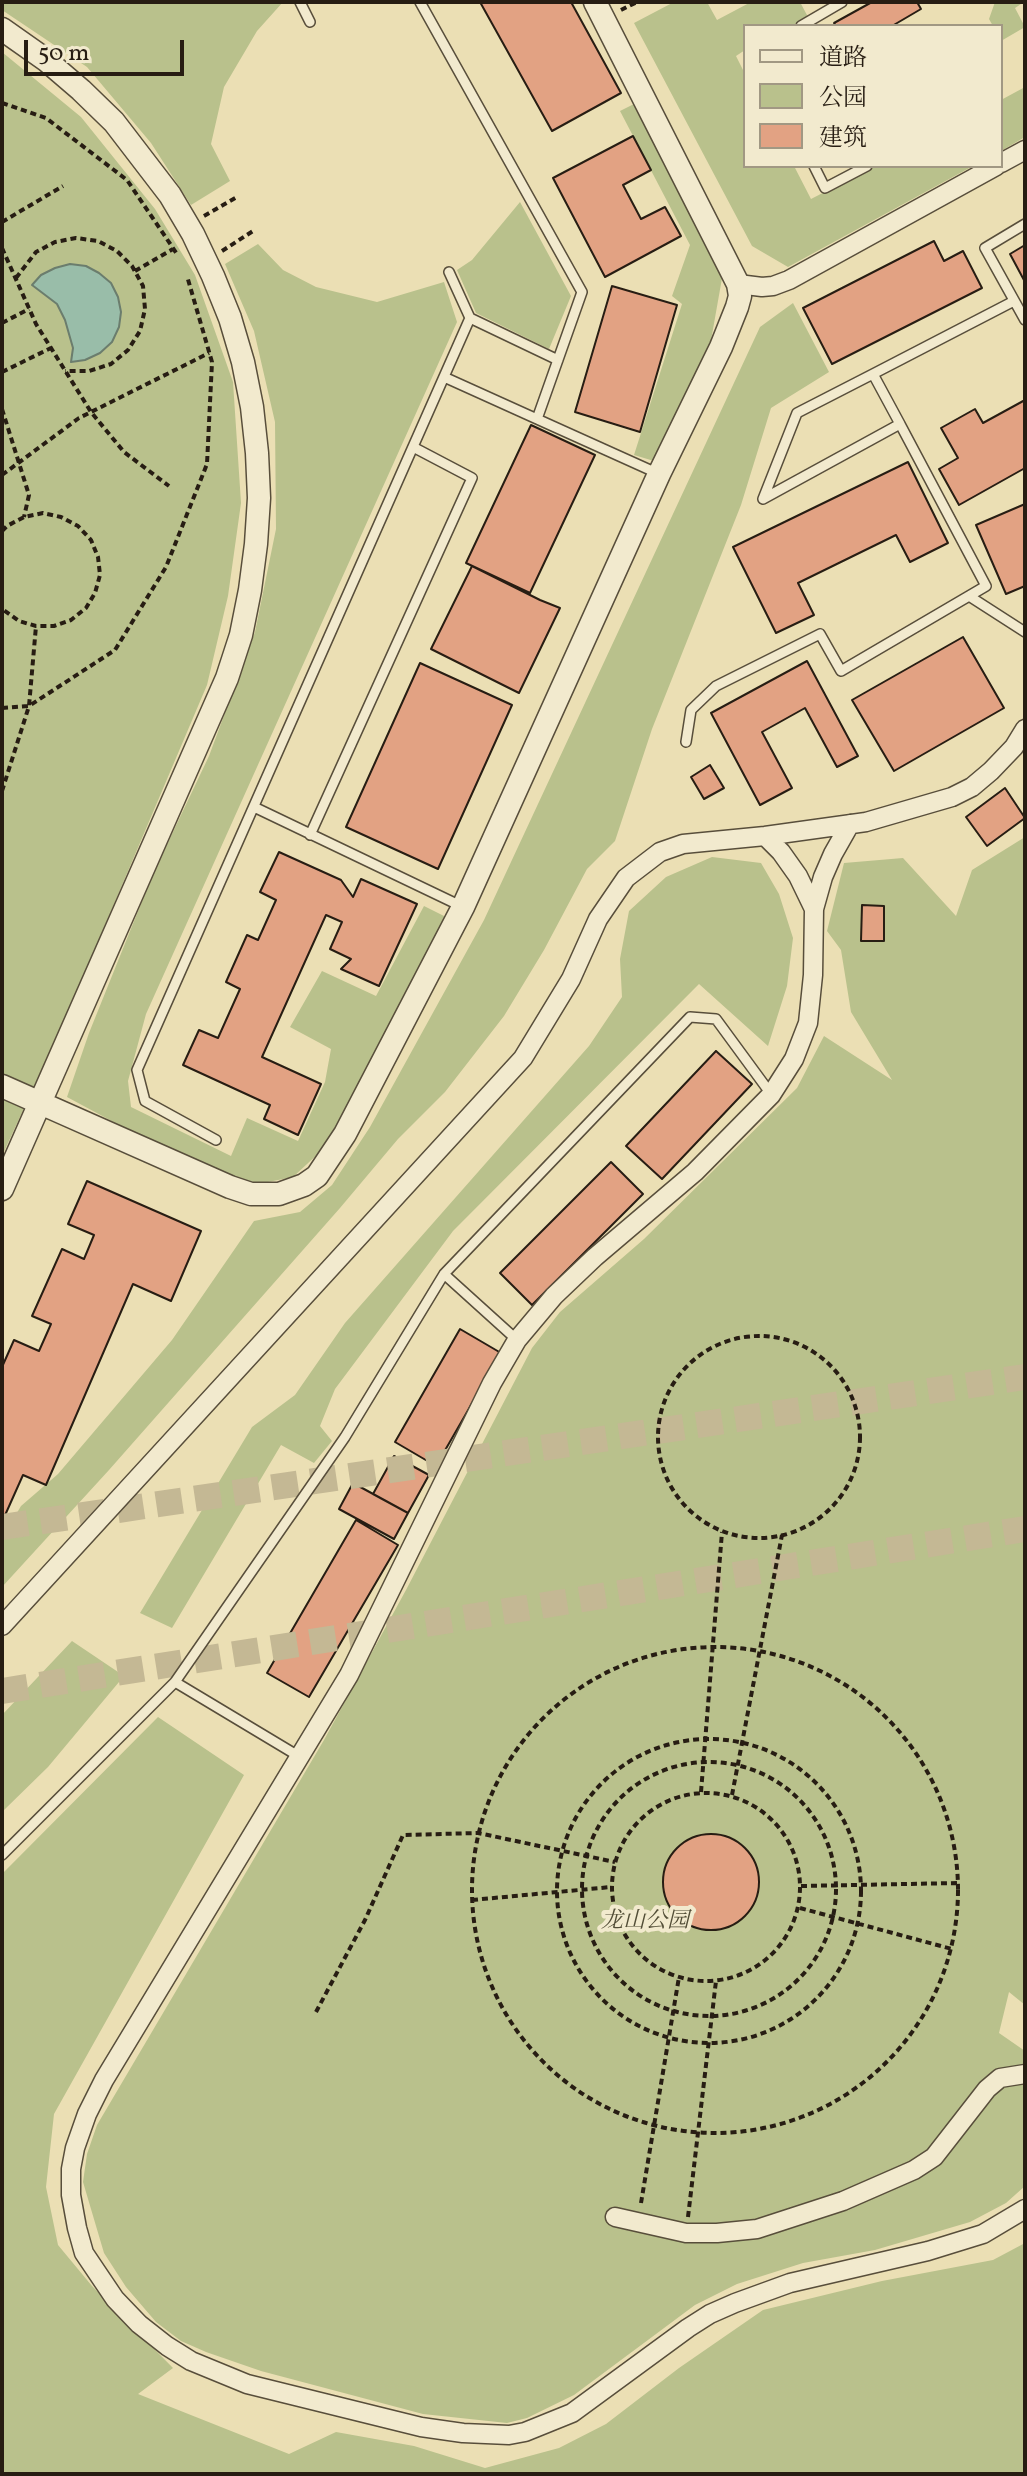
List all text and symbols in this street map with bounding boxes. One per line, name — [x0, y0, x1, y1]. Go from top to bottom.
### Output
scale bar — [28, 24, 188, 74]
legend — [743, 24, 1003, 168]
text: 50 m — [38, 37, 90, 71]
text: 道路 — [819, 42, 867, 76]
text: 公园 — [819, 82, 867, 116]
text: 建筑 — [819, 122, 867, 156]
park label: 龙山公园 — [601, 1910, 689, 1936]

